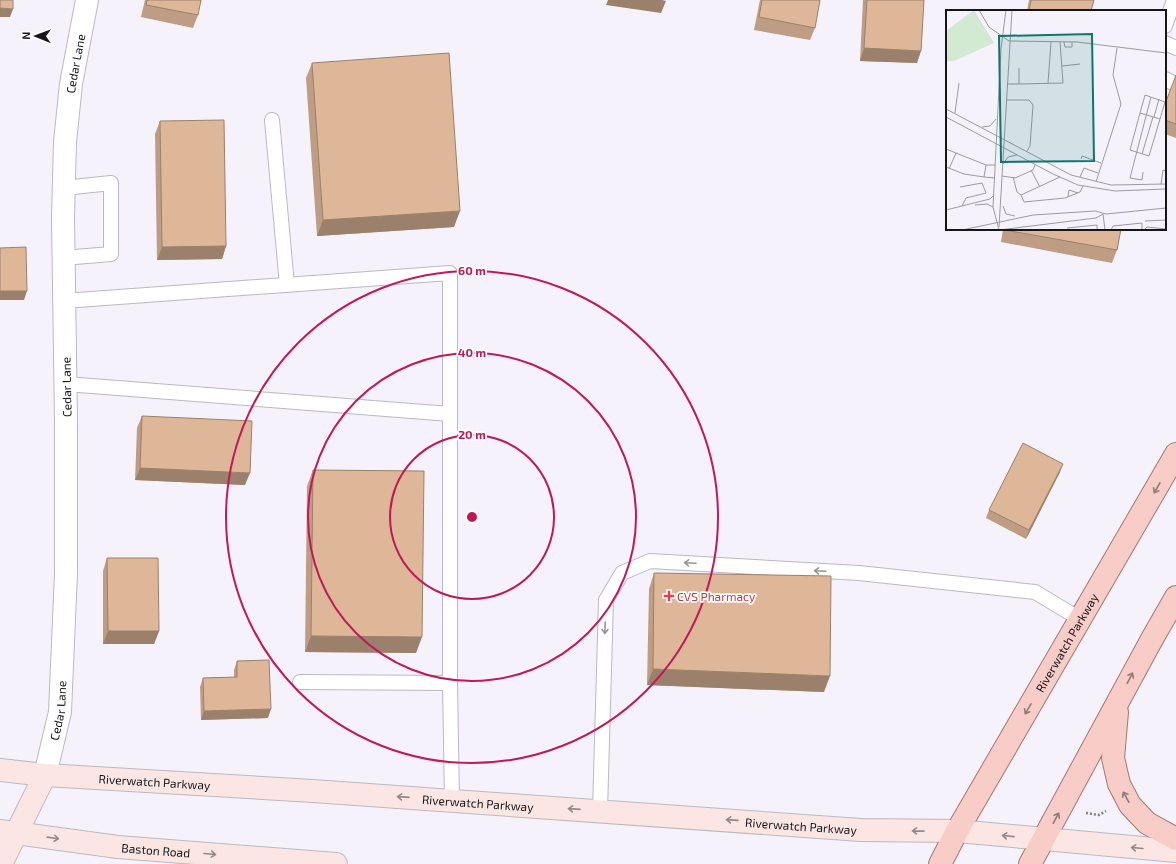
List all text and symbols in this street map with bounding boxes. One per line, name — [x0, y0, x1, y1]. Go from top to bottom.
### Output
inset map — [946, 10, 1166, 230]
north arrow — [16, 16, 56, 56]
text: N — [19, 32, 32, 40]
street label: Cedar Lane — [63, 33, 87, 94]
text: 60 m — [458, 263, 486, 277]
text: 40 m — [458, 345, 486, 359]
street label: Cedar Lane — [58, 357, 74, 417]
text: 20 m — [458, 427, 486, 441]
one-way arrow — [1152, 482, 1160, 494]
centre of rings — [465, 510, 479, 524]
one-way arrow — [684, 559, 697, 567]
one-way arrow — [814, 567, 827, 574]
place label: CVS Pharmacy — [677, 589, 756, 603]
street label: Riverwatch Parkway — [1032, 590, 1101, 695]
marker: CVS Pharmacy — [664, 591, 674, 601]
one-way arrow — [601, 621, 609, 634]
one-way arrow — [1127, 672, 1135, 684]
street label: Cedar Lane — [47, 680, 68, 742]
one-way arrow — [1023, 703, 1031, 715]
street label: Riverwatch Parkway — [98, 771, 211, 792]
one-way arrow — [1121, 791, 1129, 803]
street label: Riverwatch Parkway — [422, 792, 535, 814]
one-way arrow — [397, 794, 410, 801]
one-way arrow — [568, 806, 581, 813]
one-way arrow — [1053, 812, 1060, 824]
street label: Riverwatch Parkway — [745, 815, 858, 837]
one-way arrow — [726, 817, 739, 824]
one-way arrow — [912, 827, 925, 834]
one-way arrow — [1002, 833, 1015, 840]
one-way arrow — [46, 834, 59, 842]
street label: Baston Road — [121, 840, 191, 860]
one-way arrow — [1131, 844, 1144, 851]
one-way arrow — [203, 850, 216, 857]

